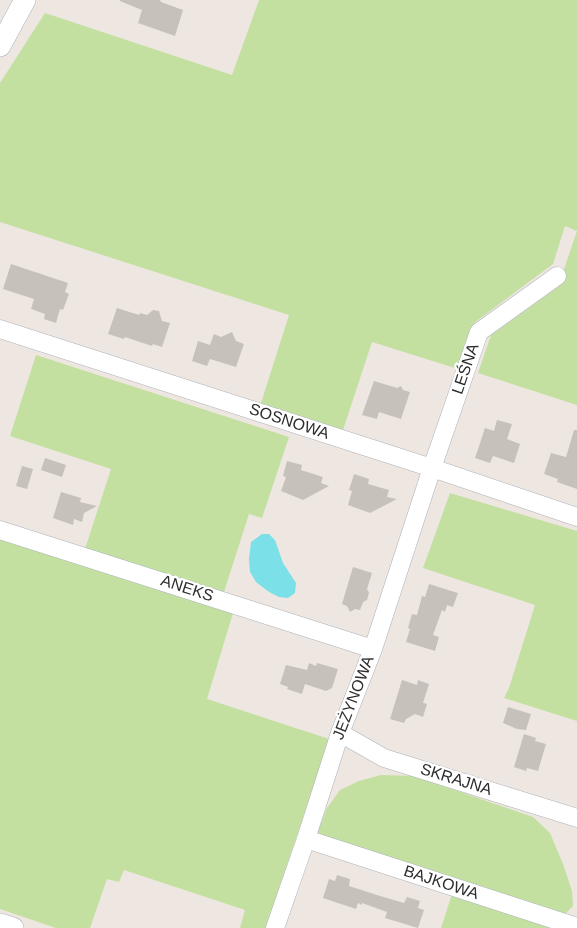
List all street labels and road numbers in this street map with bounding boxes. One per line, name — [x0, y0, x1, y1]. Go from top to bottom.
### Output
street label: LEŚNA — [448, 341, 484, 397]
street label: SOSNOWA — [247, 400, 331, 444]
street label: ANEKS — [158, 571, 216, 607]
street label: JEŻYNOWA — [329, 653, 379, 743]
street label: SKRAJNA — [418, 760, 494, 800]
street label: BAJKOWA — [401, 862, 481, 904]

